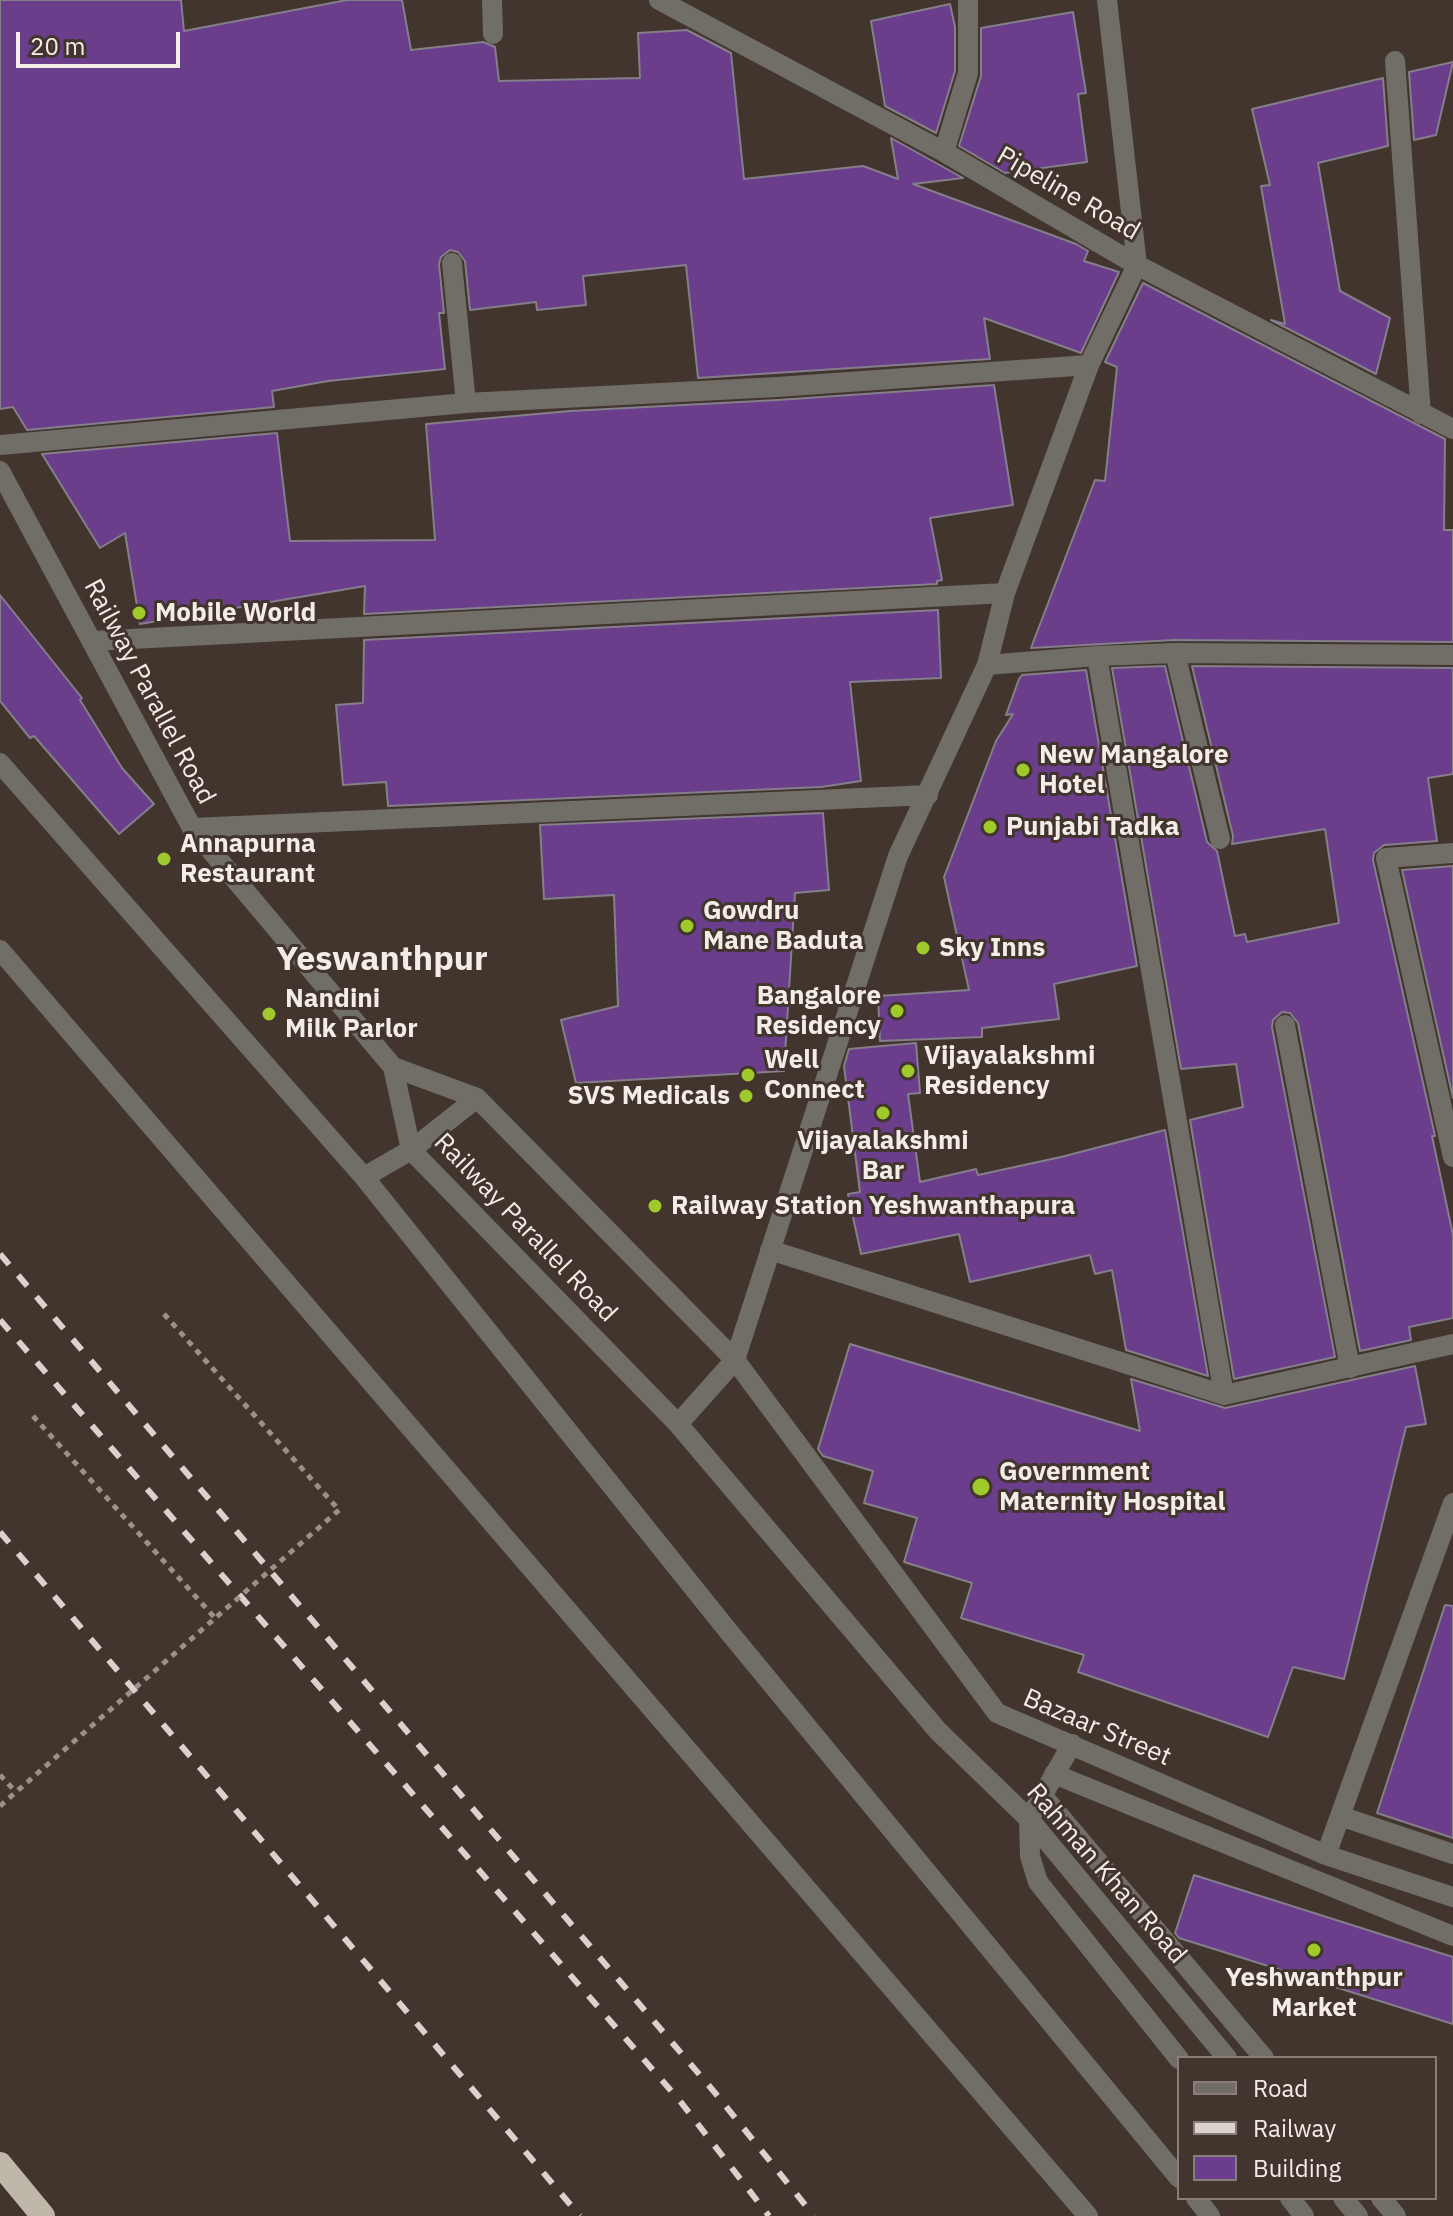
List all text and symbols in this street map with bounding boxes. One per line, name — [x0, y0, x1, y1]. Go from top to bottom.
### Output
scale bar — [20, 16, 184, 66]
text: 20 m — [30, 30, 85, 62]
street label: Pipeline Road — [991, 140, 1145, 248]
street label: Railway Parallel Road — [76, 574, 222, 810]
place label: Mobile World — [155, 597, 316, 629]
marker: Mobile World — [130, 604, 148, 622]
place label: New Mangalore Hotel — [1039, 739, 1229, 800]
marker: New Mangalore Hotel — [1014, 761, 1032, 779]
place label: Punjabi Tadka — [1006, 811, 1179, 843]
marker: Punjabi Tadka — [981, 818, 999, 836]
place label: Annapurna Restaurant — [180, 828, 316, 890]
marker: Annapurna Restaurant — [155, 850, 173, 868]
place label: Gowdru Mane Baduta — [703, 895, 864, 956]
marker: Gowdru Mane Baduta — [678, 917, 696, 935]
place label: Sky Inns — [939, 932, 1045, 964]
marker: Sky Inns — [914, 939, 932, 957]
district label: Yeswanthpur — [276, 940, 488, 980]
place label: Bangalore Residency — [755, 980, 881, 1042]
place label: Nandini Milk Parlor — [285, 983, 418, 1044]
marker: Bangalore Residency — [888, 1002, 906, 1020]
marker: Nandini Milk Parlor — [260, 1005, 278, 1023]
place label: Vijayalakshmi Residency — [924, 1040, 1095, 1102]
place label: Well Connect — [764, 1044, 865, 1106]
marker: Vijayalakshmi Residency — [899, 1062, 917, 1080]
marker: Well Connect — [739, 1066, 757, 1084]
place label: SVS Medicals — [567, 1080, 730, 1112]
marker: SVS Medicals — [737, 1087, 755, 1105]
marker: Vijayalakshmi Bar — [874, 1104, 892, 1122]
place label: Vijayalakshmi Bar — [797, 1125, 969, 1186]
street label: Railway Parallel Road — [427, 1127, 623, 1329]
place label: Railway Station Yeshwanthapura — [671, 1190, 1075, 1222]
marker: Railway Station Yeshwanthapura — [646, 1197, 664, 1215]
place label: Government Maternity Hospital — [999, 1456, 1225, 1518]
marker: Government Maternity Hospital — [970, 1476, 992, 1498]
street label: Bazaar Street — [1018, 1683, 1176, 1773]
street label: Rahman Khan Road — [1019, 1778, 1193, 1970]
marker: Yeshwanthpur Market — [1305, 1941, 1323, 1959]
place label: Yeshwanthpur Market — [1225, 1962, 1403, 2024]
legend — [1177, 2056, 1437, 2200]
text: Road — [1253, 2072, 1308, 2104]
text: Railway — [1253, 2112, 1336, 2144]
text: Building — [1253, 2152, 1341, 2184]

